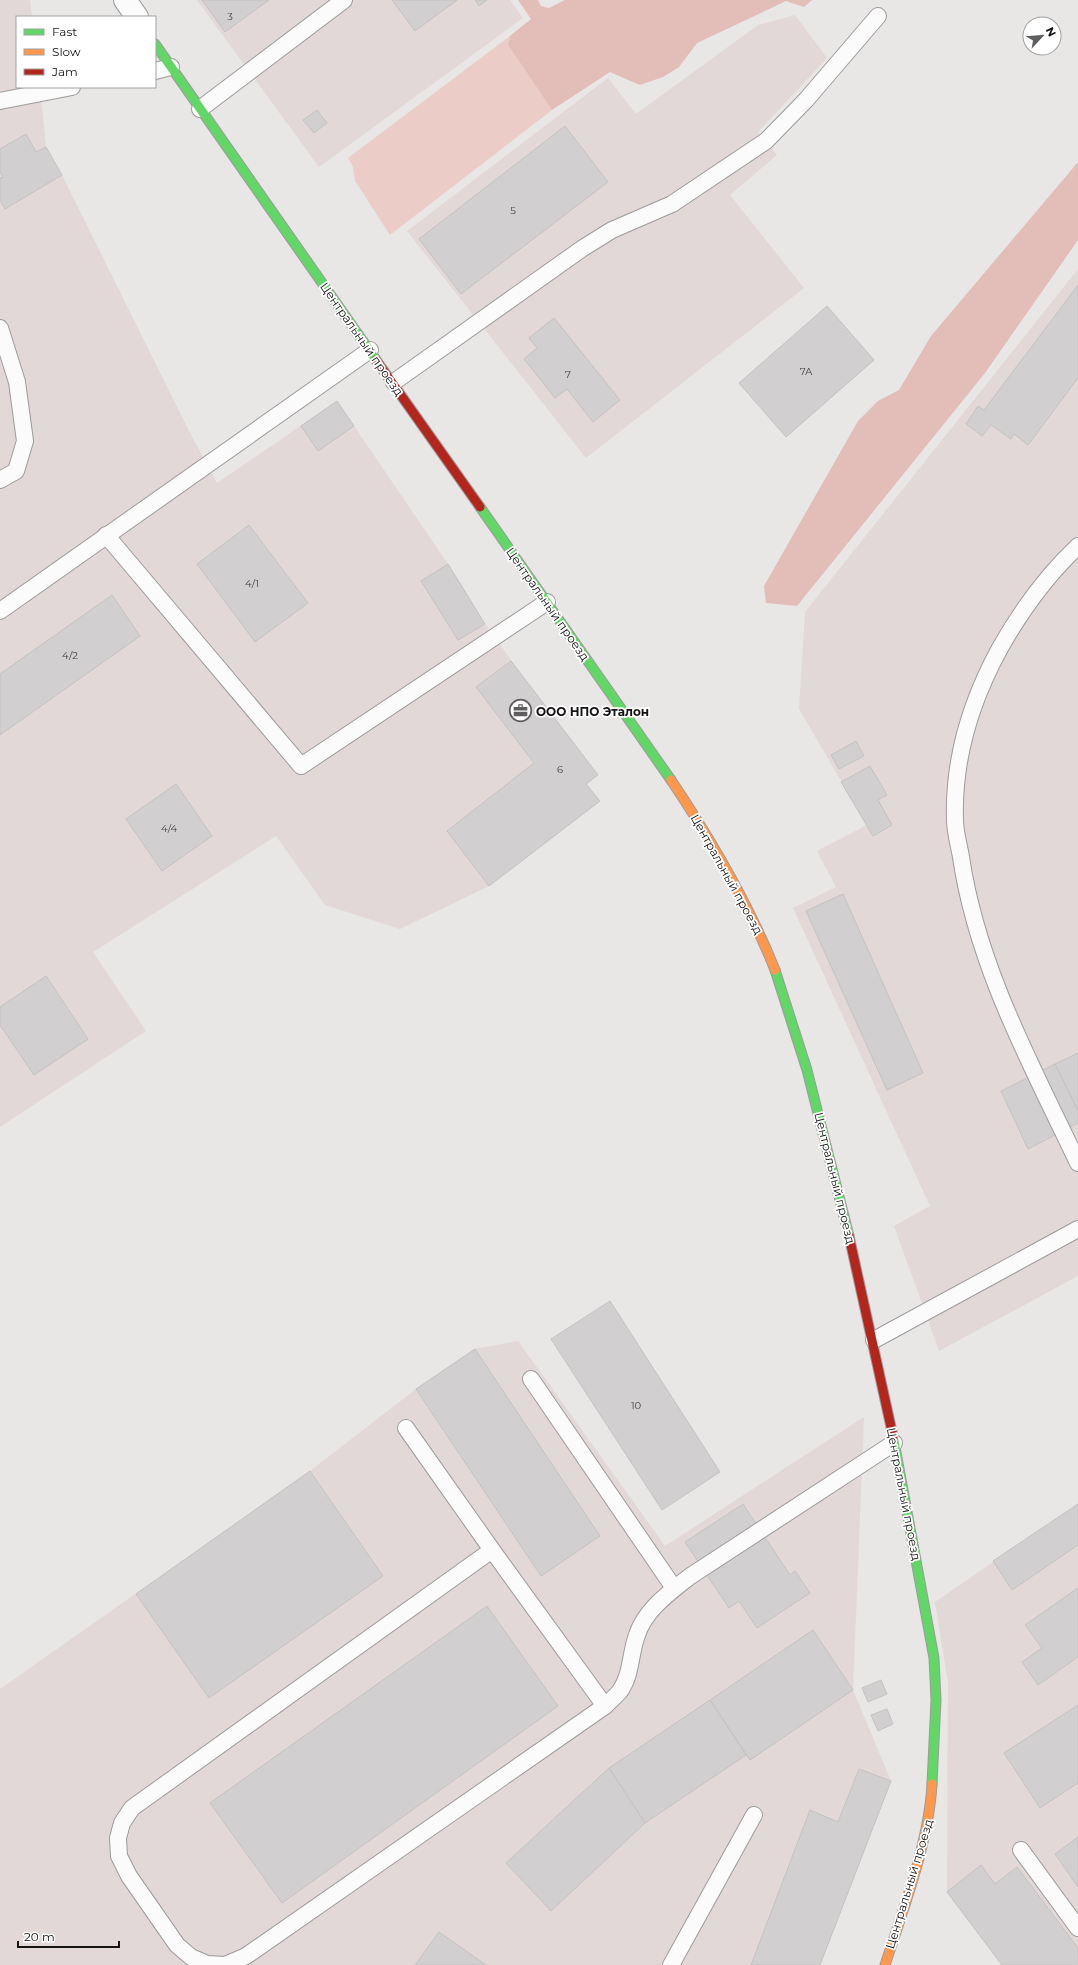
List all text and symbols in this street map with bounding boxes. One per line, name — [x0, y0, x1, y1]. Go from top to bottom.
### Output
house number: 3 — [227, 10, 233, 23]
legend — [16, 16, 156, 88]
north arrow — [1022, 16, 1062, 56]
text: Fast — [52, 24, 77, 39]
text: N — [1043, 25, 1059, 39]
text: Slow — [52, 44, 81, 59]
text: Jam — [51, 64, 78, 79]
house number: 5 — [510, 204, 516, 217]
street label: Центральный проезд — [317, 279, 407, 399]
house number: 7А — [800, 365, 813, 378]
house number: 7 — [565, 368, 571, 381]
street label: Центральный проезд — [503, 544, 593, 664]
house number: 4/1 — [245, 577, 259, 590]
house number: 4/2 — [62, 649, 78, 662]
office icon: ООО НПО Эталон — [507, 698, 533, 724]
place label: ООО НПО Эталон — [536, 704, 649, 719]
house number: 6 — [557, 763, 563, 776]
street label: Центральный проезд — [688, 811, 766, 937]
house number: 4/4 — [161, 822, 177, 835]
street label: Центральный проезд — [811, 1111, 859, 1245]
house number: 10 — [631, 1399, 641, 1412]
street label: Центральный проезд — [884, 1426, 924, 1562]
street label: Центральный проезд — [882, 1817, 936, 1951]
scale bar — [18, 1923, 119, 1949]
text: 20 m — [24, 1929, 55, 1944]

